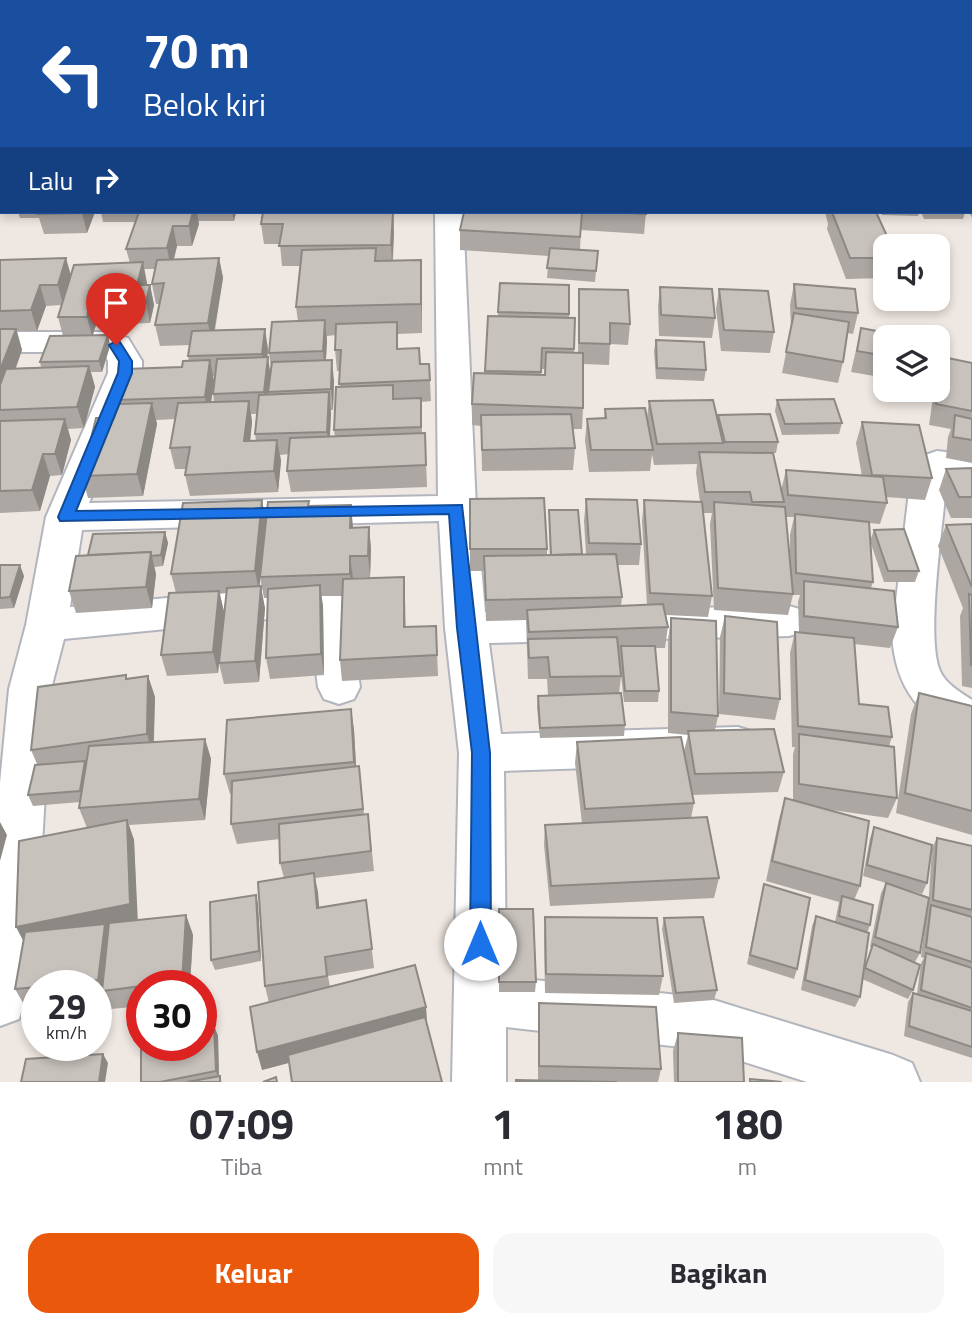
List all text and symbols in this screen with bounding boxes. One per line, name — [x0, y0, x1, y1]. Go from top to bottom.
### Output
text: 70 m — [143, 12, 250, 87]
icon: left — [28, 28, 119, 119]
text: Belok kiri — [143, 80, 266, 128]
text: Lalu — [28, 161, 73, 200]
icon: right — [87, 161, 125, 199]
map controls — [873, 234, 950, 402]
button: sound — [873, 234, 950, 311]
pin — [86, 273, 146, 345]
icon: arrive — [97, 284, 135, 322]
button: layers — [873, 325, 950, 402]
position arrow — [443, 907, 517, 981]
speed limit sign: 30 — [126, 970, 217, 1061]
text: 29 — [47, 979, 86, 1033]
text: km/h — [46, 1019, 87, 1046]
text: 07:09 — [189, 1091, 294, 1155]
text: 1 — [491, 1091, 515, 1155]
text: 180 — [712, 1091, 783, 1155]
text: Tiba — [221, 1149, 262, 1184]
text: mnt — [483, 1149, 523, 1184]
text: m — [738, 1149, 757, 1184]
button: Keluar — [28, 1233, 479, 1313]
button: Bagikan — [493, 1233, 944, 1313]

